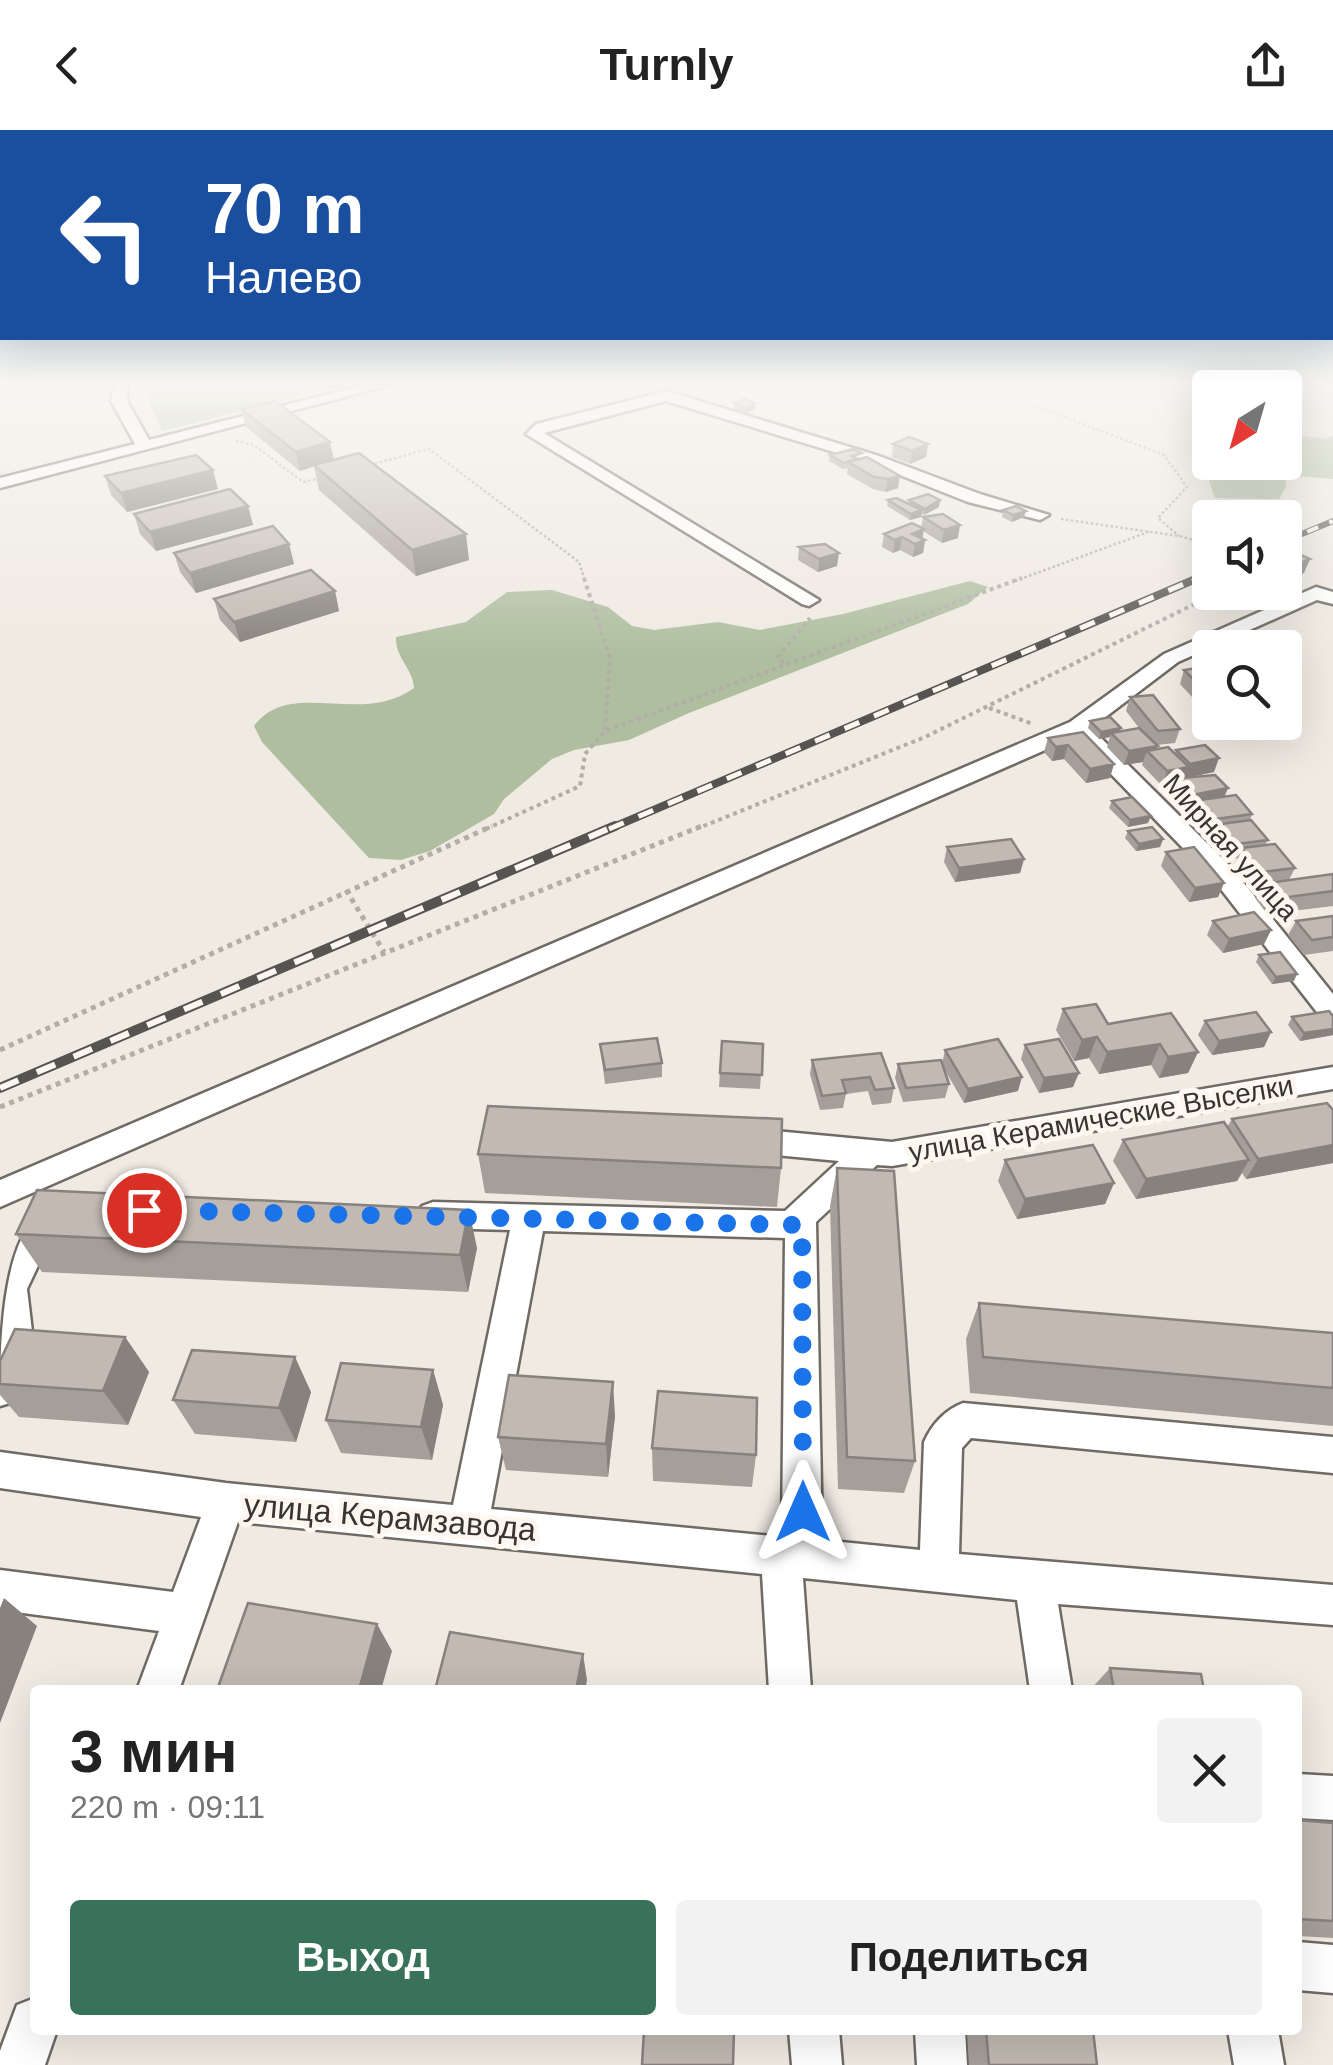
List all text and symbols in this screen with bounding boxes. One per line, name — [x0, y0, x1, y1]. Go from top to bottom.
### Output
icon: back — [40, 38, 95, 93]
icon: share — [1238, 38, 1293, 93]
text: Turnly — [599, 39, 734, 90]
icon: left — [40, 170, 170, 300]
text: 70 m — [205, 170, 365, 248]
text: Налево — [205, 252, 362, 303]
north arrow — [1192, 370, 1302, 480]
map controls — [1192, 370, 1302, 740]
button: sound — [1192, 500, 1302, 610]
button: search — [1192, 630, 1302, 740]
street label: Мирная улица — [1157, 768, 1304, 927]
street label: улица Керамические Выселки — [906, 1069, 1296, 1168]
pin — [102, 1168, 187, 1253]
icon: arrive — [117, 1183, 172, 1238]
position arrow — [751, 1460, 855, 1564]
street label: улица Керамзавода — [242, 1486, 538, 1548]
text: 3 мин — [70, 1718, 238, 1785]
button: close — [1157, 1718, 1262, 1823]
text: 220 m · 09:11 — [70, 1789, 265, 1825]
button: Выход — [70, 1900, 656, 2015]
button: Поделиться — [676, 1900, 1262, 2015]

